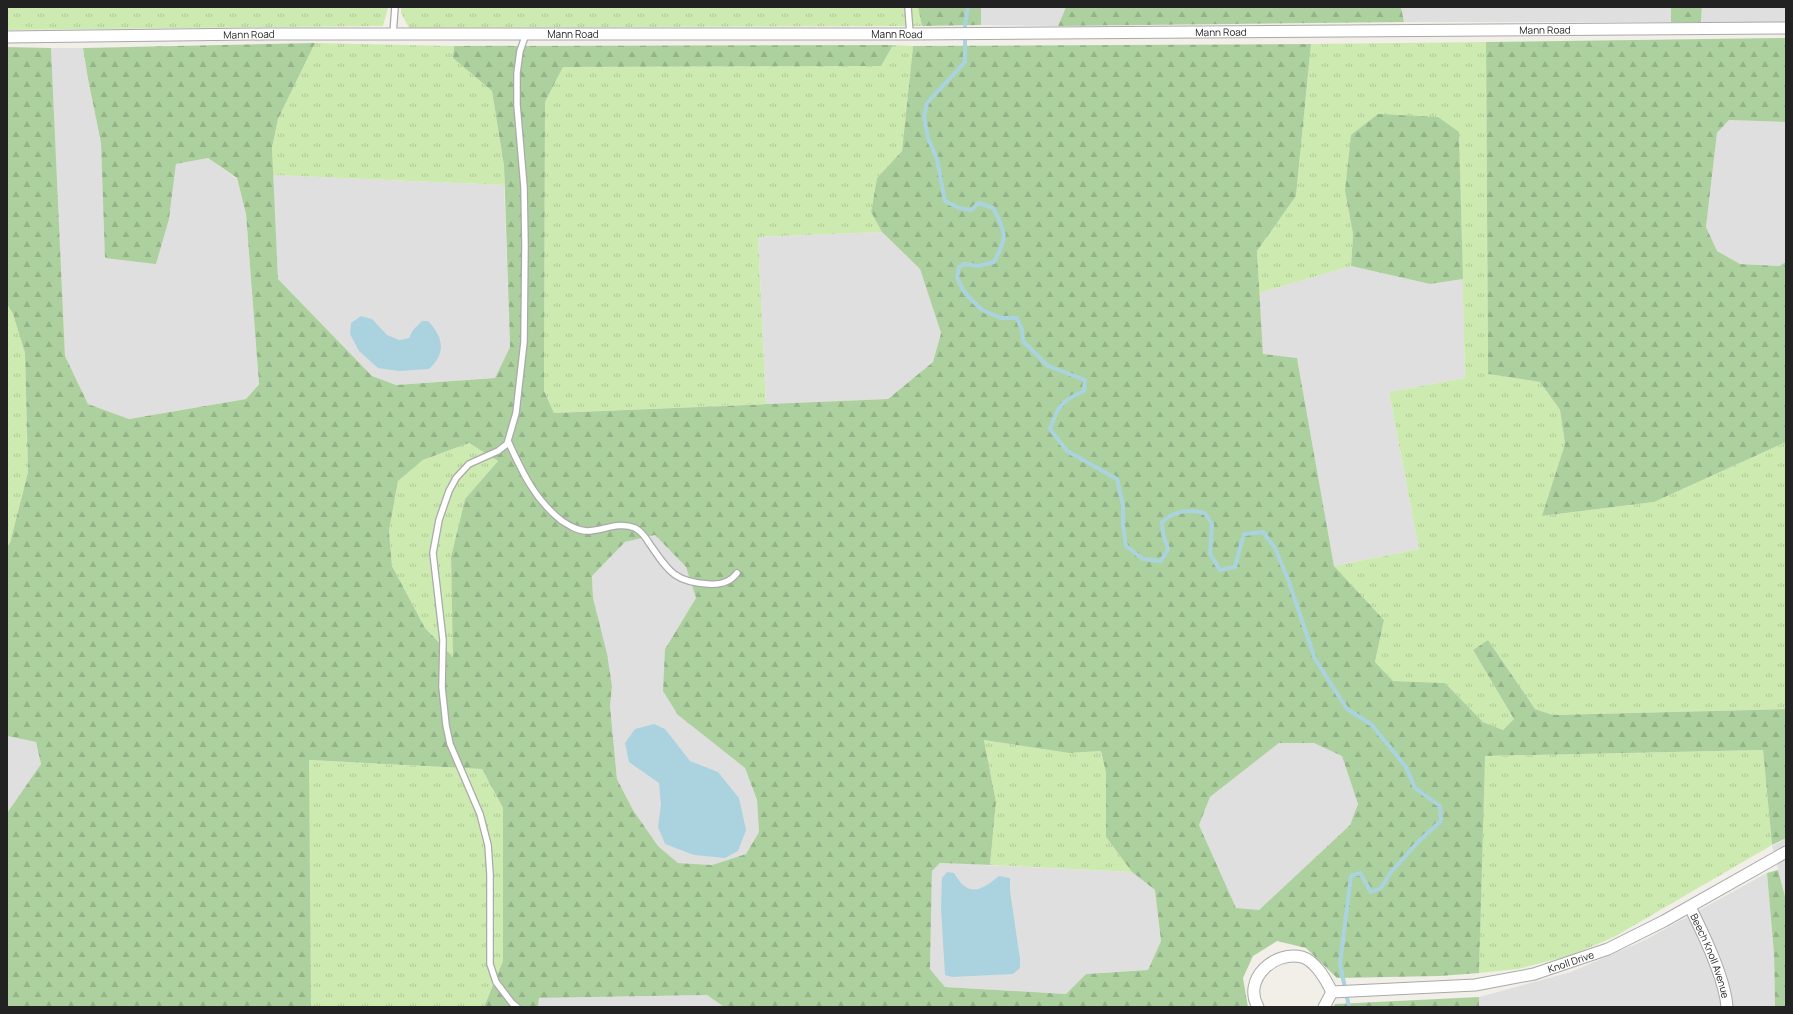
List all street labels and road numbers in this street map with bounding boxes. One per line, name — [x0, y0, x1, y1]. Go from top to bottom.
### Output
street label: Mann Road — [1519, 22, 1571, 37]
street label: Mann Road — [1195, 25, 1247, 39]
street label: Mann Road — [223, 27, 275, 41]
street label: Mann Road — [547, 27, 599, 41]
street label: Mann Road — [871, 27, 923, 41]
street label: Beech Knoll Avenue — [1687, 911, 1733, 1000]
street label: Knoll Drive — [1546, 947, 1596, 976]

